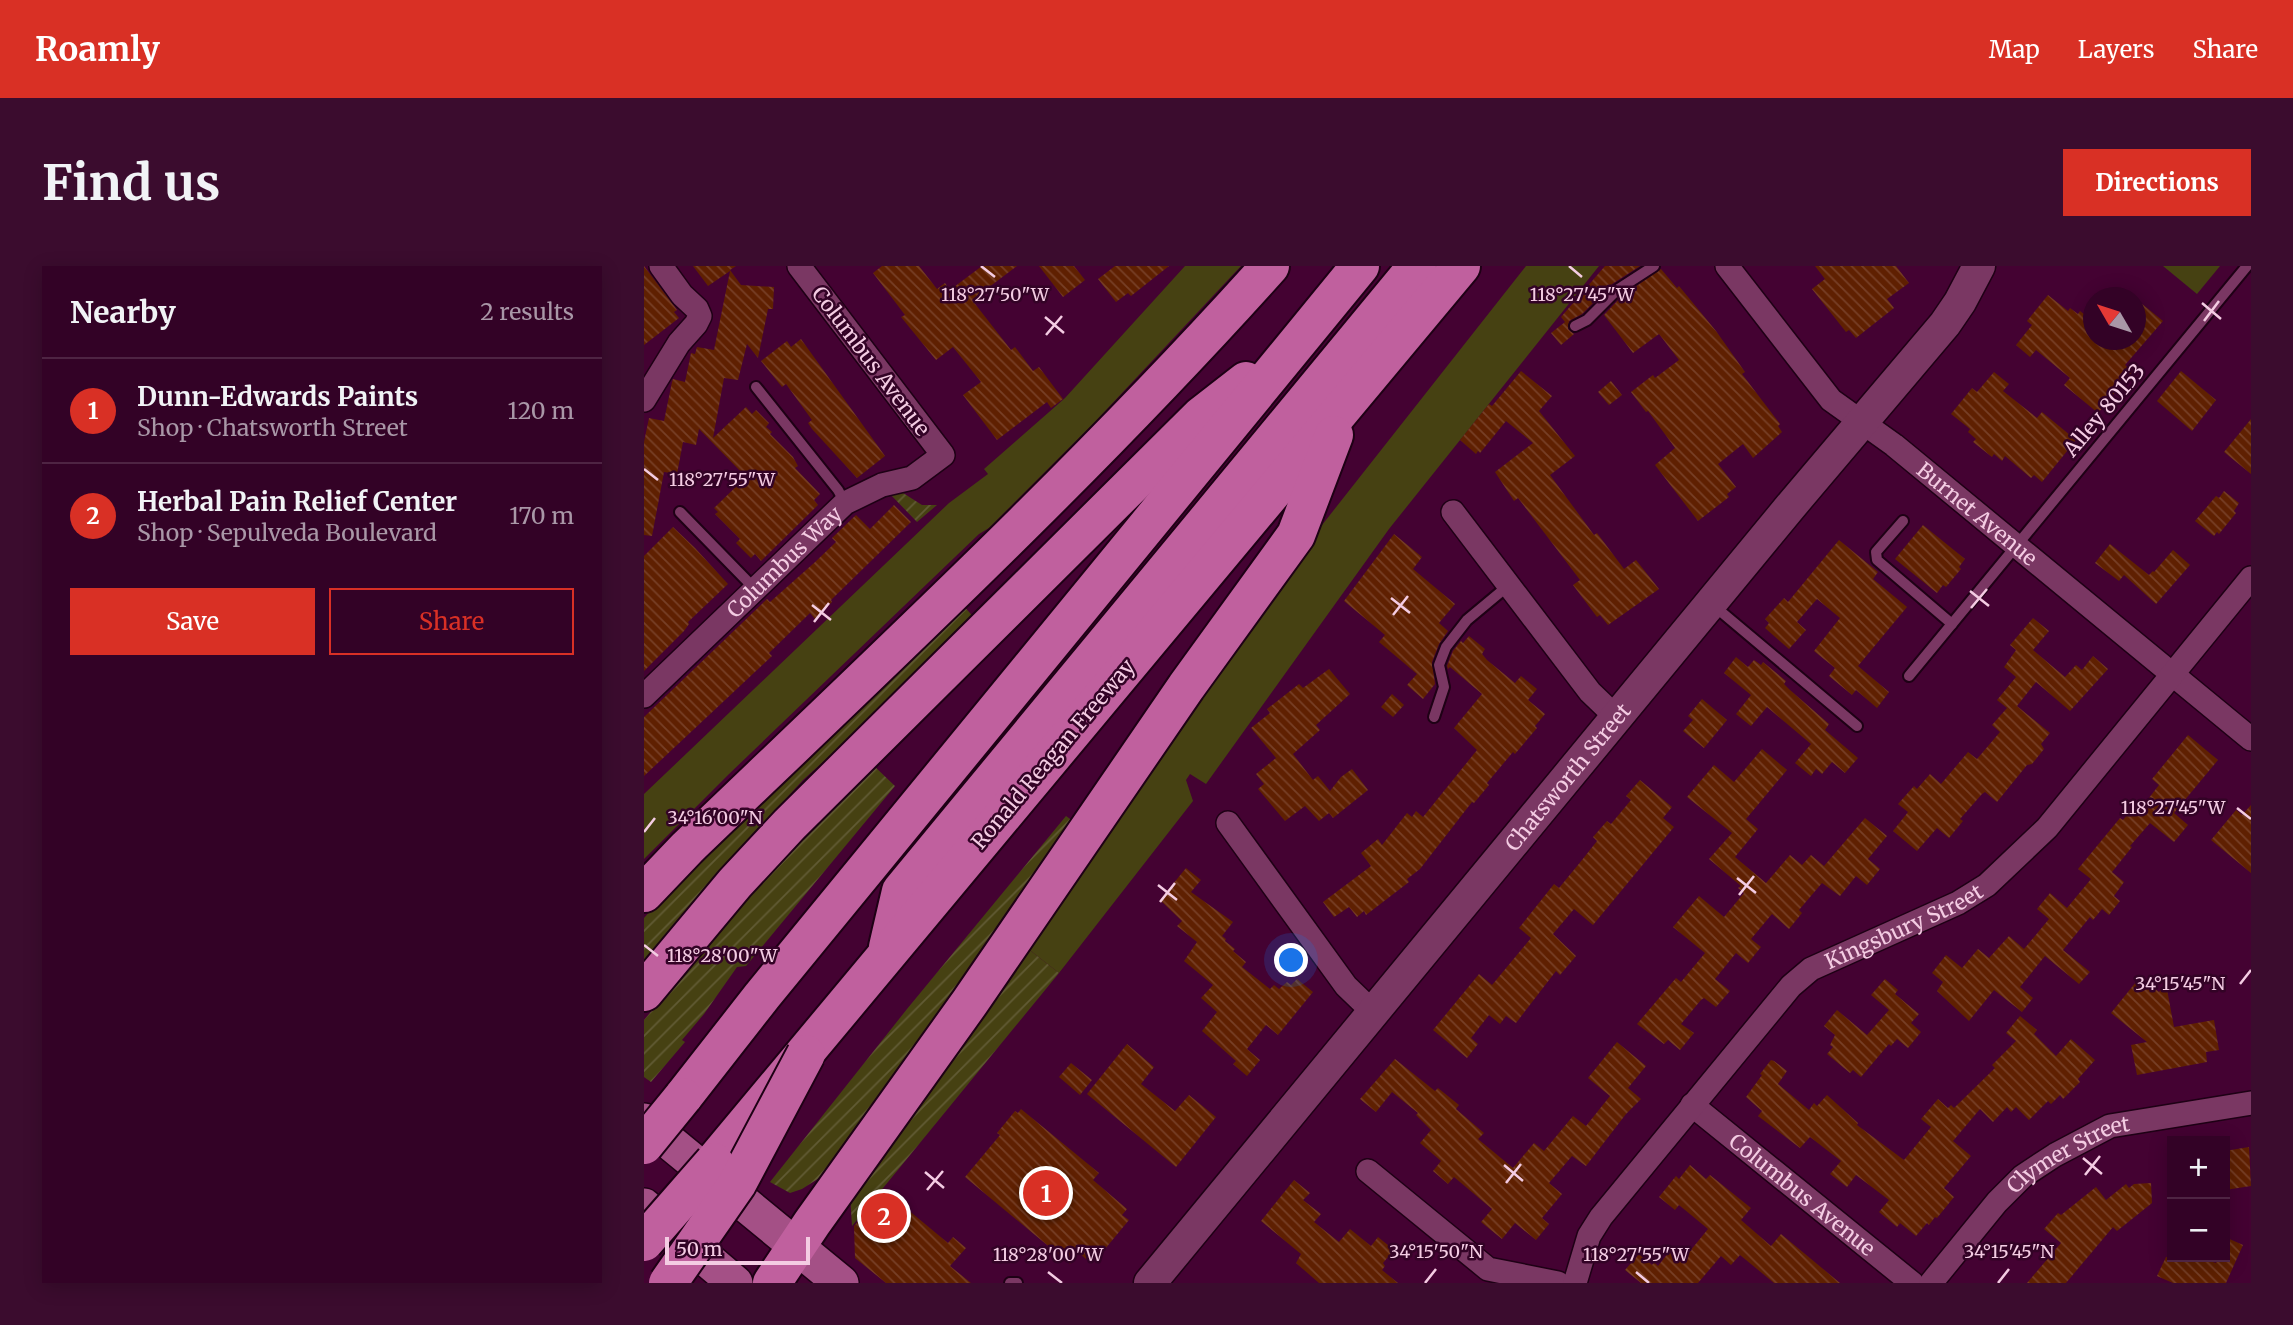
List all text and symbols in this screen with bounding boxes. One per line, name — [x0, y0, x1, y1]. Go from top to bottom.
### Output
text: Roamly — [35, 29, 160, 70]
text: Map — [1989, 34, 2040, 65]
text: Layers — [2078, 34, 2154, 65]
text: Share — [2192, 34, 2258, 65]
button: Directions — [2063, 149, 2251, 216]
text: Find us — [42, 152, 220, 213]
street label: Columbus Avenue — [806, 281, 936, 441]
text: 118°27'50"W — [941, 283, 1050, 306]
text: 118°27'45"W — [1530, 283, 1635, 306]
north arrow — [2083, 287, 2146, 350]
text: Nearby — [70, 293, 176, 331]
text: 2 results — [480, 297, 574, 326]
street label: Alley 80153 — [2057, 358, 2151, 463]
text: Dunn-Edwards Paints — [137, 380, 418, 413]
text: 1 — [88, 396, 98, 425]
text: 120 m — [508, 396, 574, 425]
text: Shop · Chatsworth Street — [137, 413, 408, 442]
street label: Burnet Avenue — [1911, 456, 2043, 571]
text: 118°27'55"W — [669, 468, 776, 491]
text: Herbal Pain Relief Center — [137, 485, 457, 518]
street label: Columbus Way — [721, 499, 848, 623]
text: 2 — [86, 501, 100, 530]
text: 170 m — [509, 501, 574, 530]
text: Shop · Sepulveda Boulevard — [137, 518, 437, 547]
button: Save — [70, 588, 315, 655]
button: Share — [329, 588, 574, 655]
street label: Ronald Reagan Freeway — [966, 653, 1141, 855]
street label: Chatsworth Street — [1499, 698, 1636, 856]
text: 118°27'45"W — [2121, 796, 2226, 819]
text: 34°16'00"N — [668, 806, 763, 829]
street label: Kingsbury Street — [1821, 877, 1988, 975]
your location — [1274, 943, 1308, 977]
text: 118°28'00"W — [667, 944, 778, 967]
text: 34°15'45"N — [2135, 972, 2225, 995]
street label: Clymer Street — [2000, 1110, 2131, 1199]
street label: Columbus Avenue — [1724, 1127, 1881, 1262]
map controls — [2167, 1136, 2230, 1262]
button: + — [2167, 1136, 2230, 1199]
pin: 1 — [1023, 1167, 1069, 1219]
pin: 2 — [861, 1190, 907, 1242]
button: − — [2167, 1199, 2230, 1262]
scale bar — [665, 1234, 810, 1266]
text: 50 m — [676, 1237, 722, 1261]
text: 34°15'50"N — [1389, 1240, 1483, 1263]
text: 34°15'45"N — [1964, 1240, 2054, 1263]
text: 118°28'00"W — [993, 1243, 1104, 1266]
text: 118°27'55"W — [1583, 1243, 1690, 1266]

